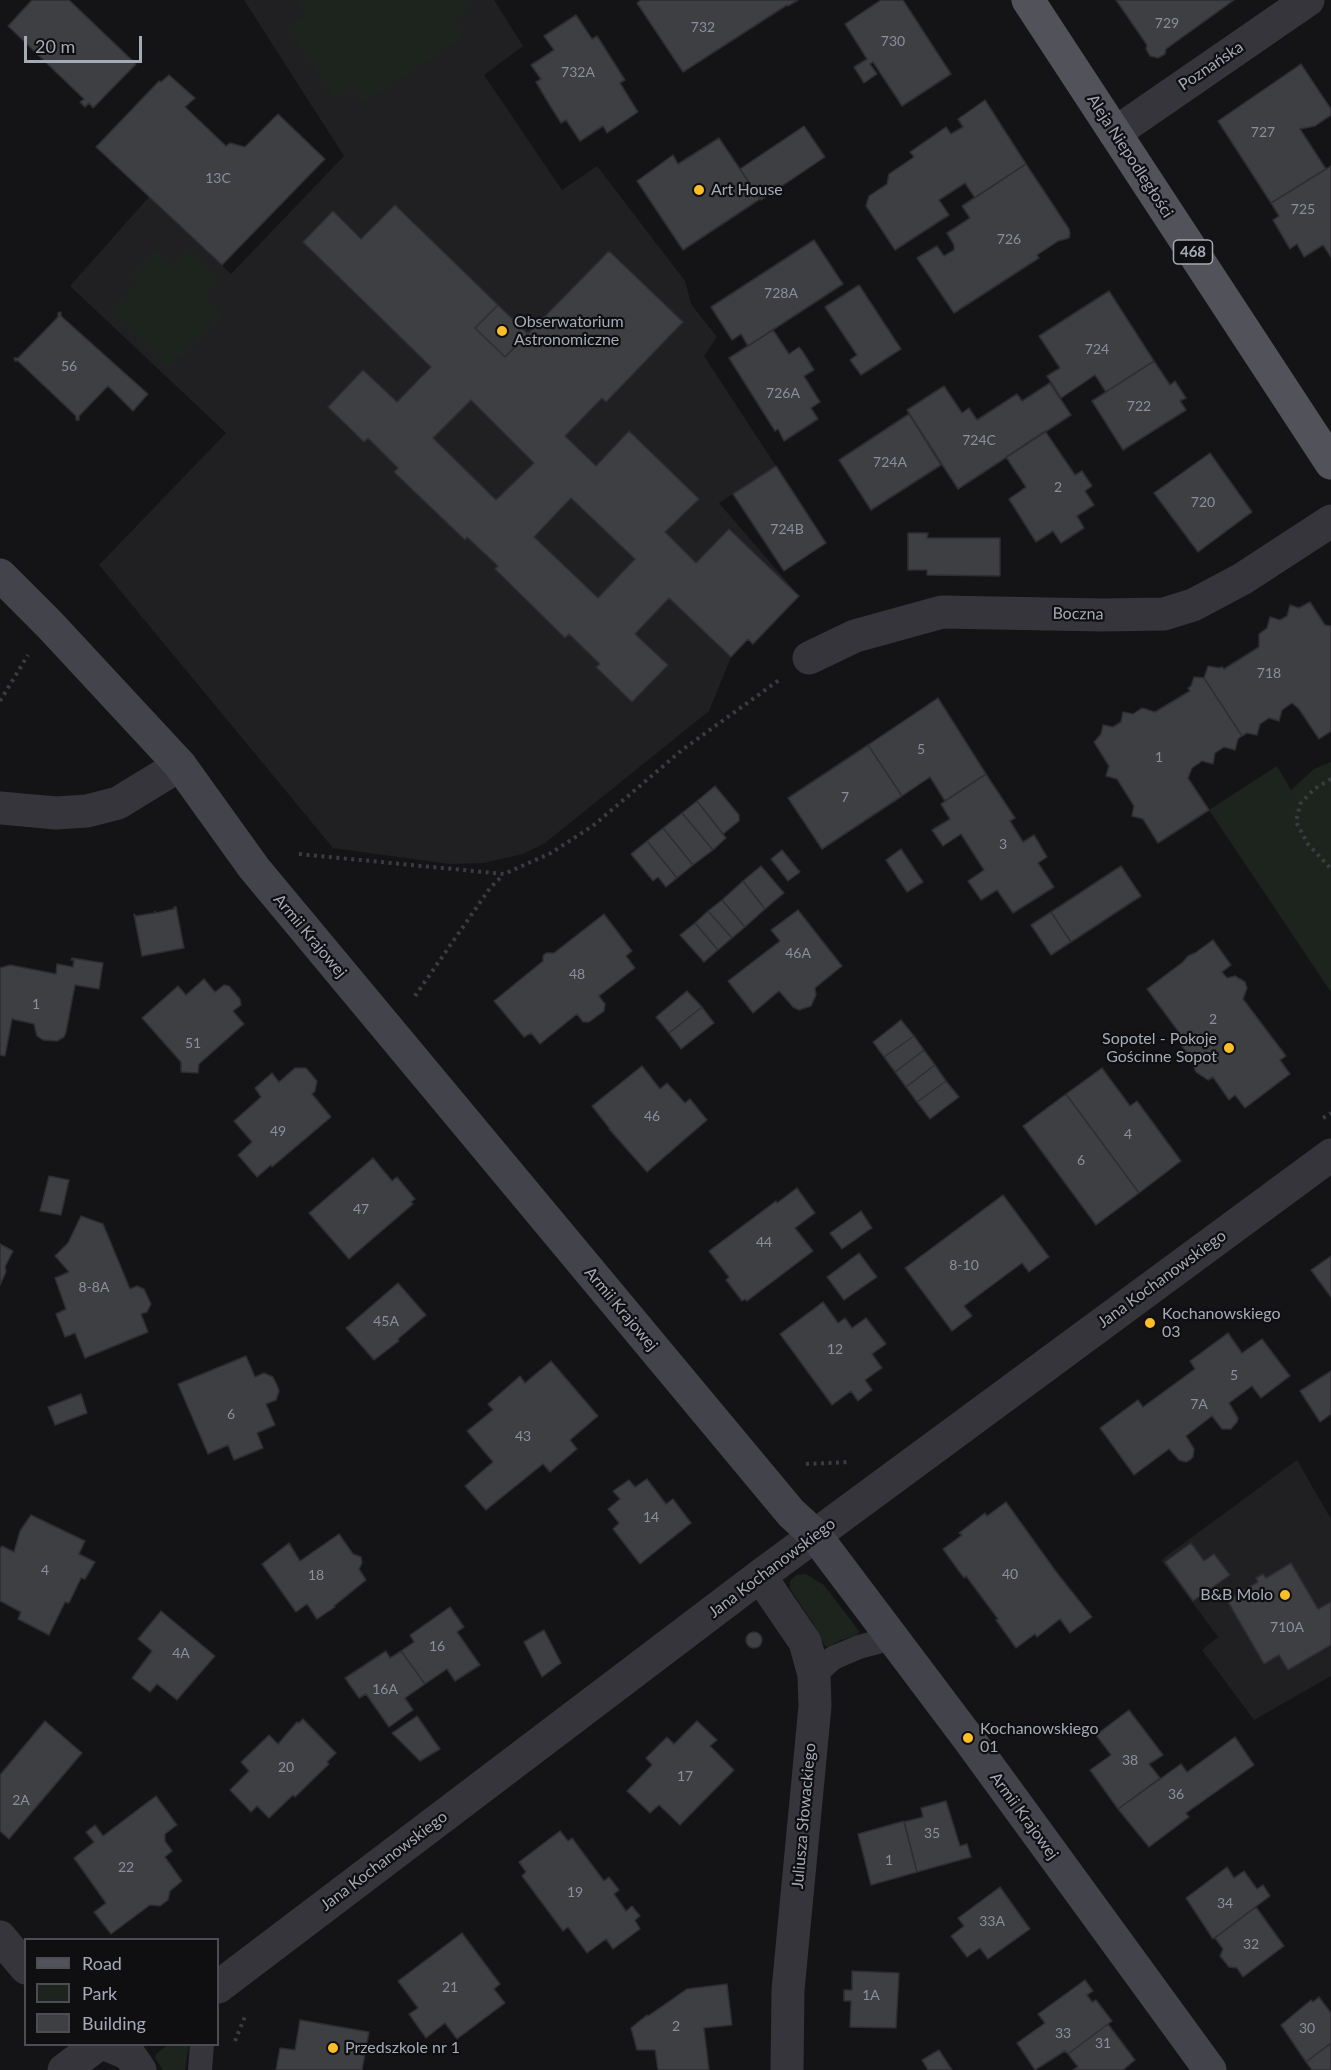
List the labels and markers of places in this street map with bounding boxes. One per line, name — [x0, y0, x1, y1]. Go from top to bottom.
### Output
place label: Art House — [711, 180, 783, 200]
marker: Art House — [692, 183, 706, 197]
place label: Obserwatorium Astronomiczne — [514, 312, 624, 350]
marker: Obserwatorium Astronomiczne — [495, 324, 509, 338]
place label: Sopotel - Pokoje Gościnne Sopot — [1102, 1029, 1217, 1067]
marker: Sopotel - Pokoje Gościnne Sopot — [1222, 1041, 1236, 1055]
place label: Kochanowskiego 03 — [1162, 1304, 1281, 1342]
marker: Kochanowskiego 03 — [1143, 1316, 1157, 1330]
place label: B&B Molo — [1200, 1585, 1273, 1605]
marker: B&B Molo — [1278, 1588, 1292, 1602]
place label: Kochanowskiego 01 — [980, 1719, 1099, 1757]
marker: Kochanowskiego 01 — [961, 1731, 975, 1745]
place label: Przedszkole nr 1 — [345, 2038, 460, 2058]
marker: Przedszkole nr 1 — [326, 2041, 340, 2055]

